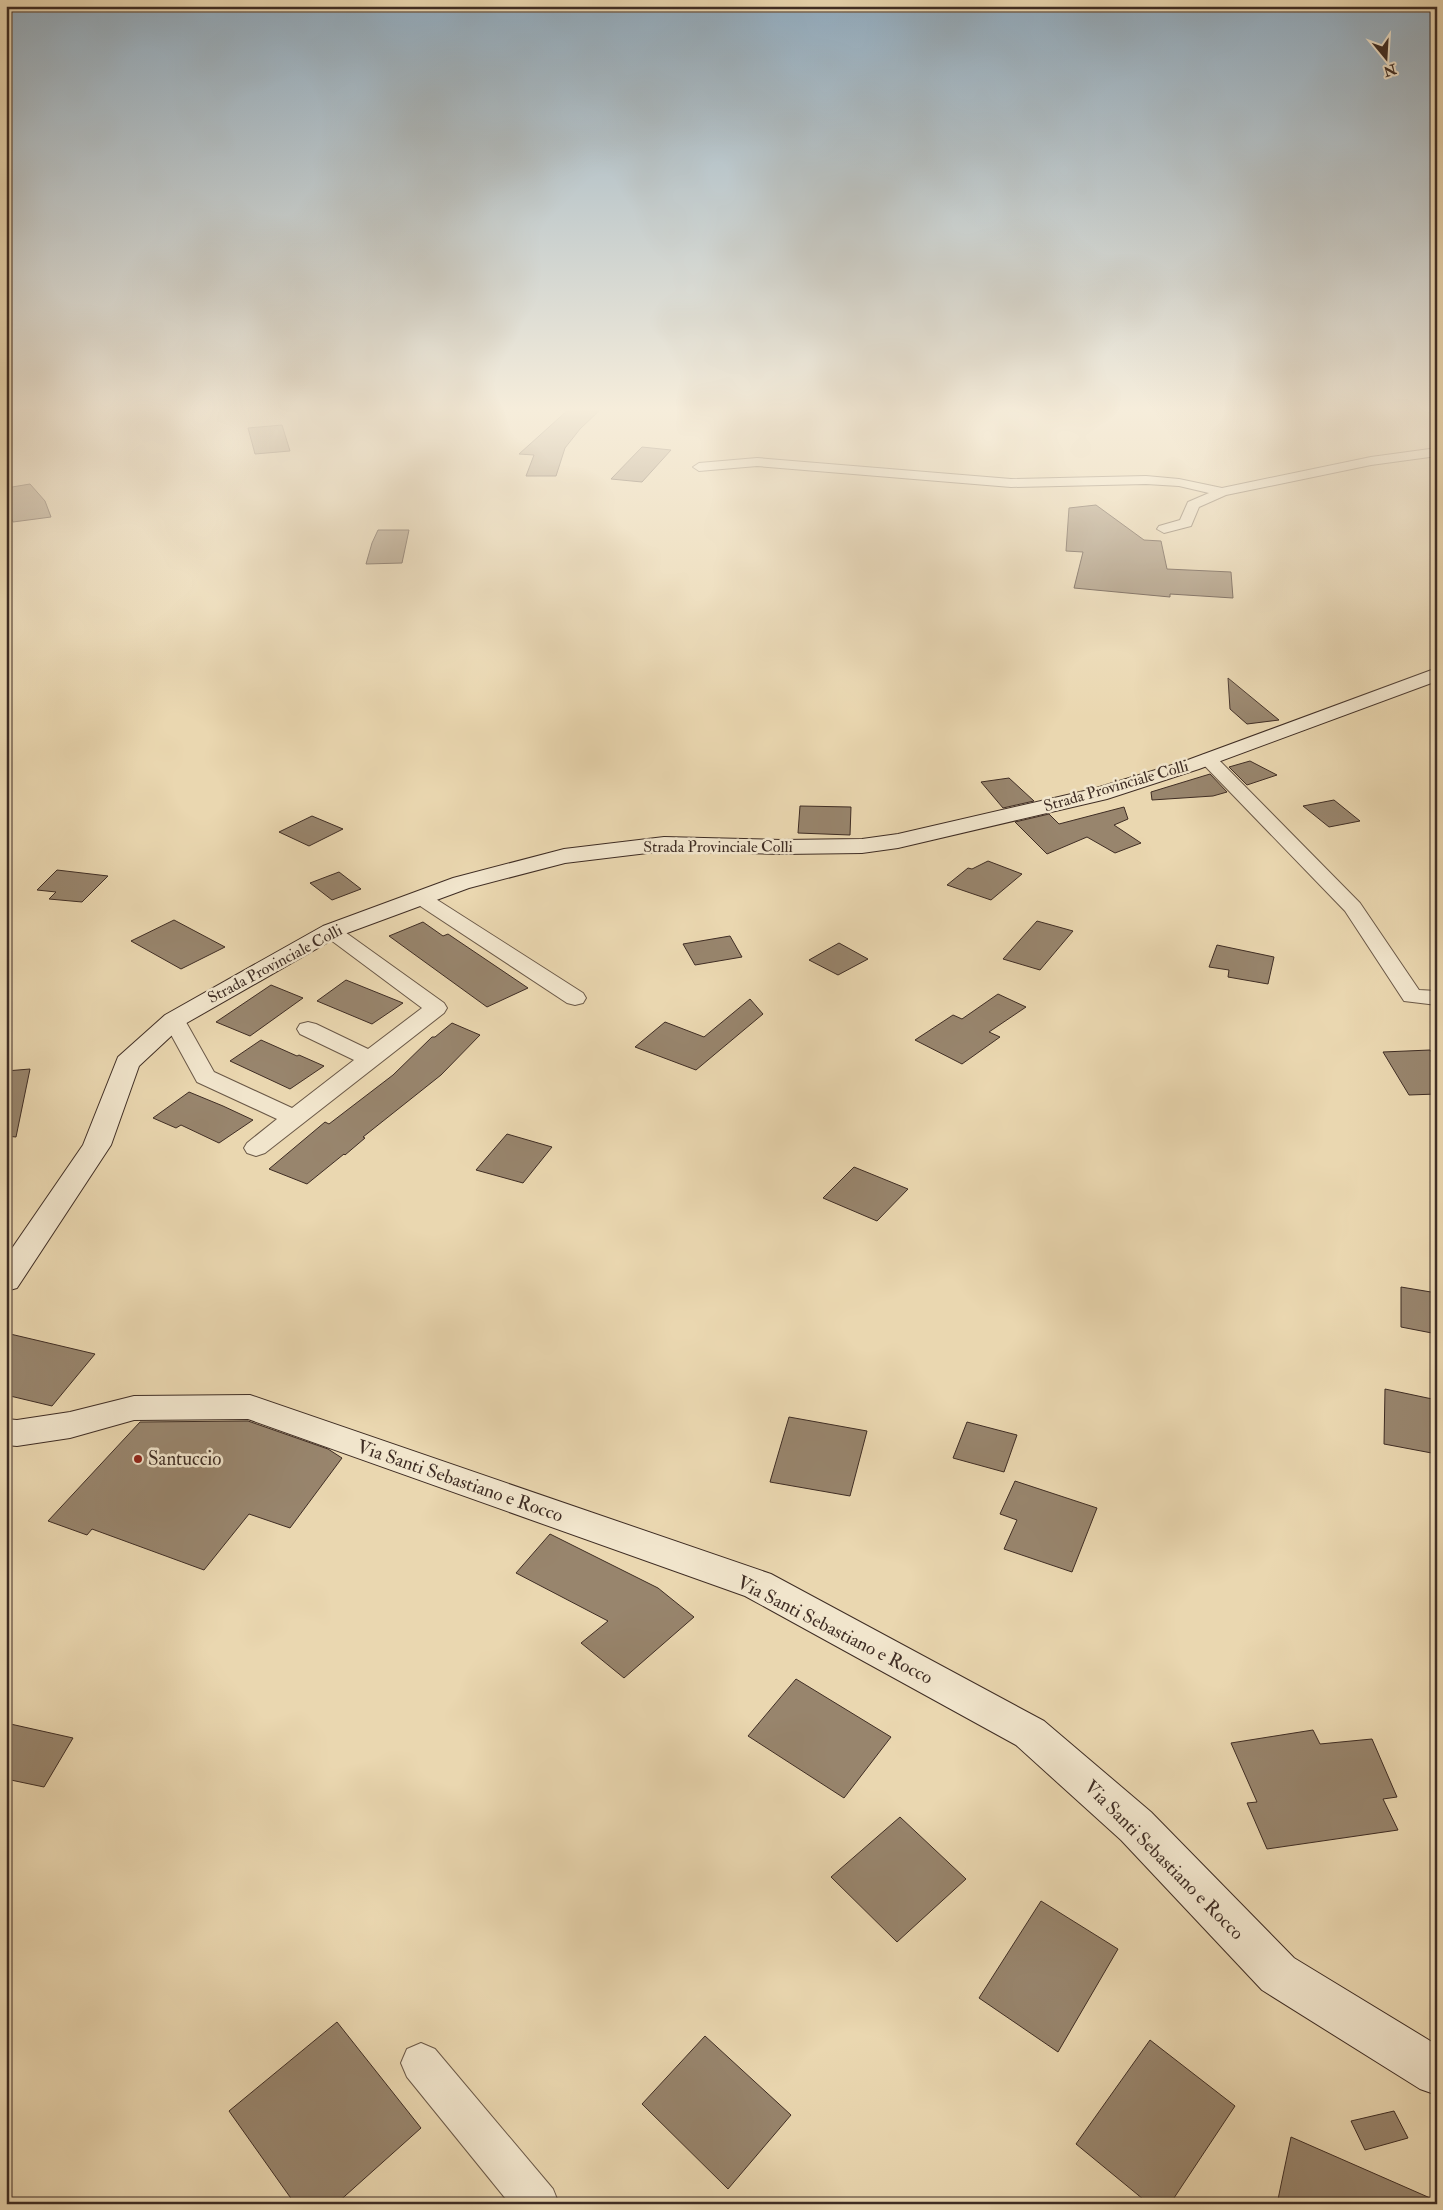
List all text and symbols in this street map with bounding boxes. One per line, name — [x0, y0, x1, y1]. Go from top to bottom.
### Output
north arrow — [1360, 32, 1410, 82]
text: N — [1381, 60, 1399, 80]
street label: Strada Provinciale Colli — [1041, 756, 1191, 816]
street label: Strada Provinciale Colli — [643, 837, 793, 857]
street label: Strada Provinciale Colli — [204, 920, 346, 1008]
street label: Via Santi Sebastiano e Rocco — [354, 1434, 566, 1528]
place label: Santuccio — [148, 1447, 221, 1471]
marker: Santuccio — [132, 1453, 144, 1465]
street label: Via Santi Sebastiano e Rocco — [733, 1570, 937, 1690]
street label: Via Santi Sebastiano e Rocco — [1079, 1775, 1249, 1945]

